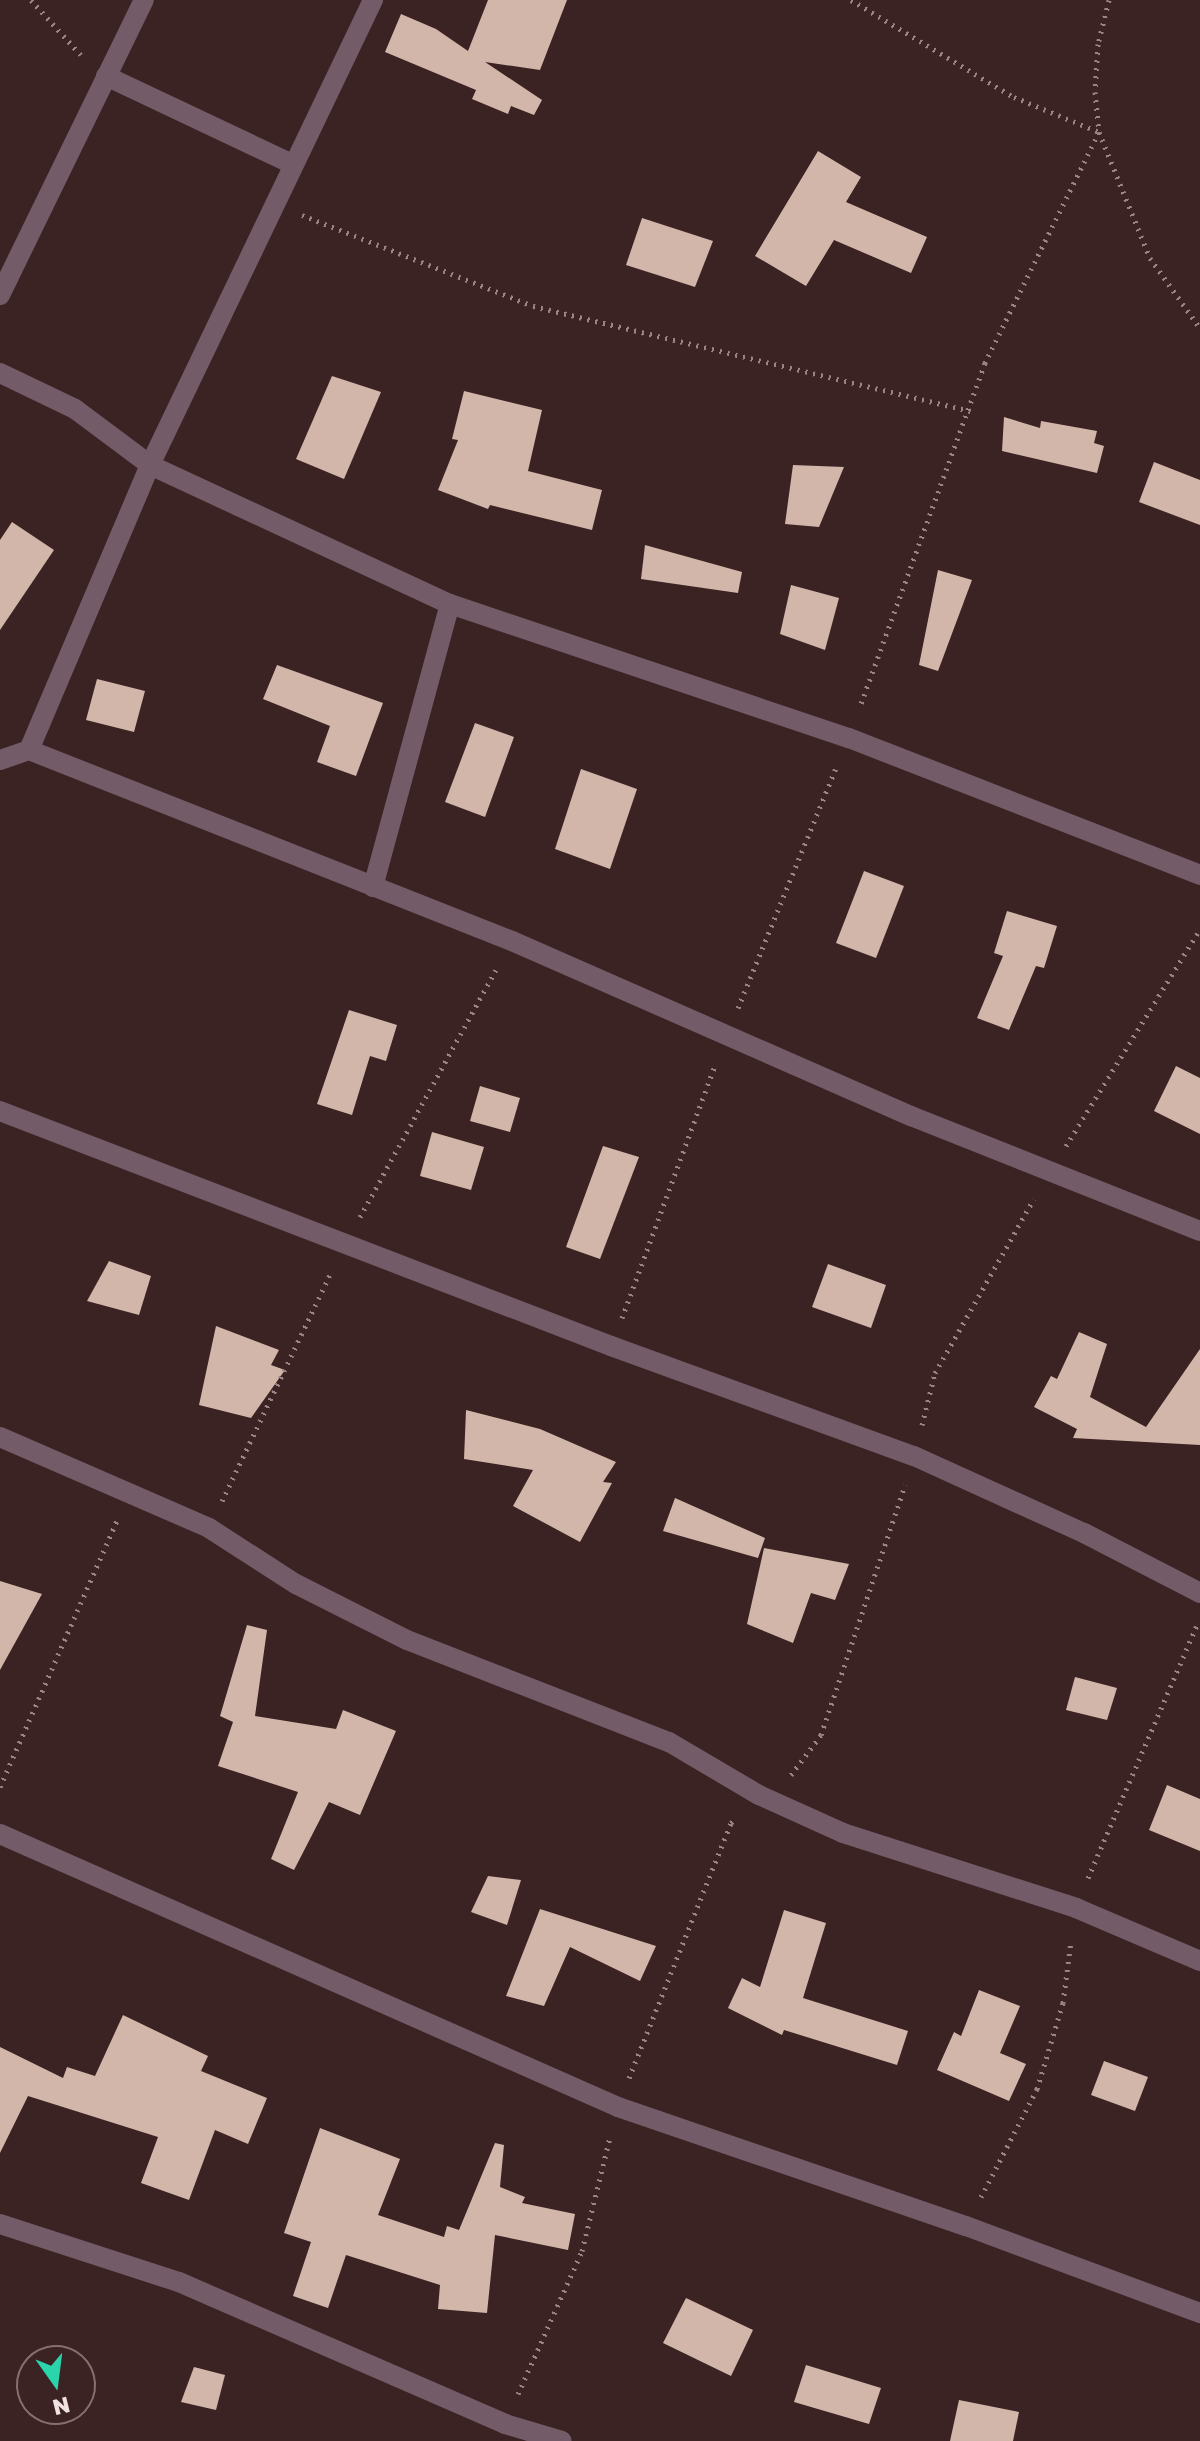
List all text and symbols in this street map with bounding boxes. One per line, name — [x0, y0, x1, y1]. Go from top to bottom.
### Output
north arrow — [16, 2345, 96, 2425]
text: N — [50, 2392, 73, 2422]

